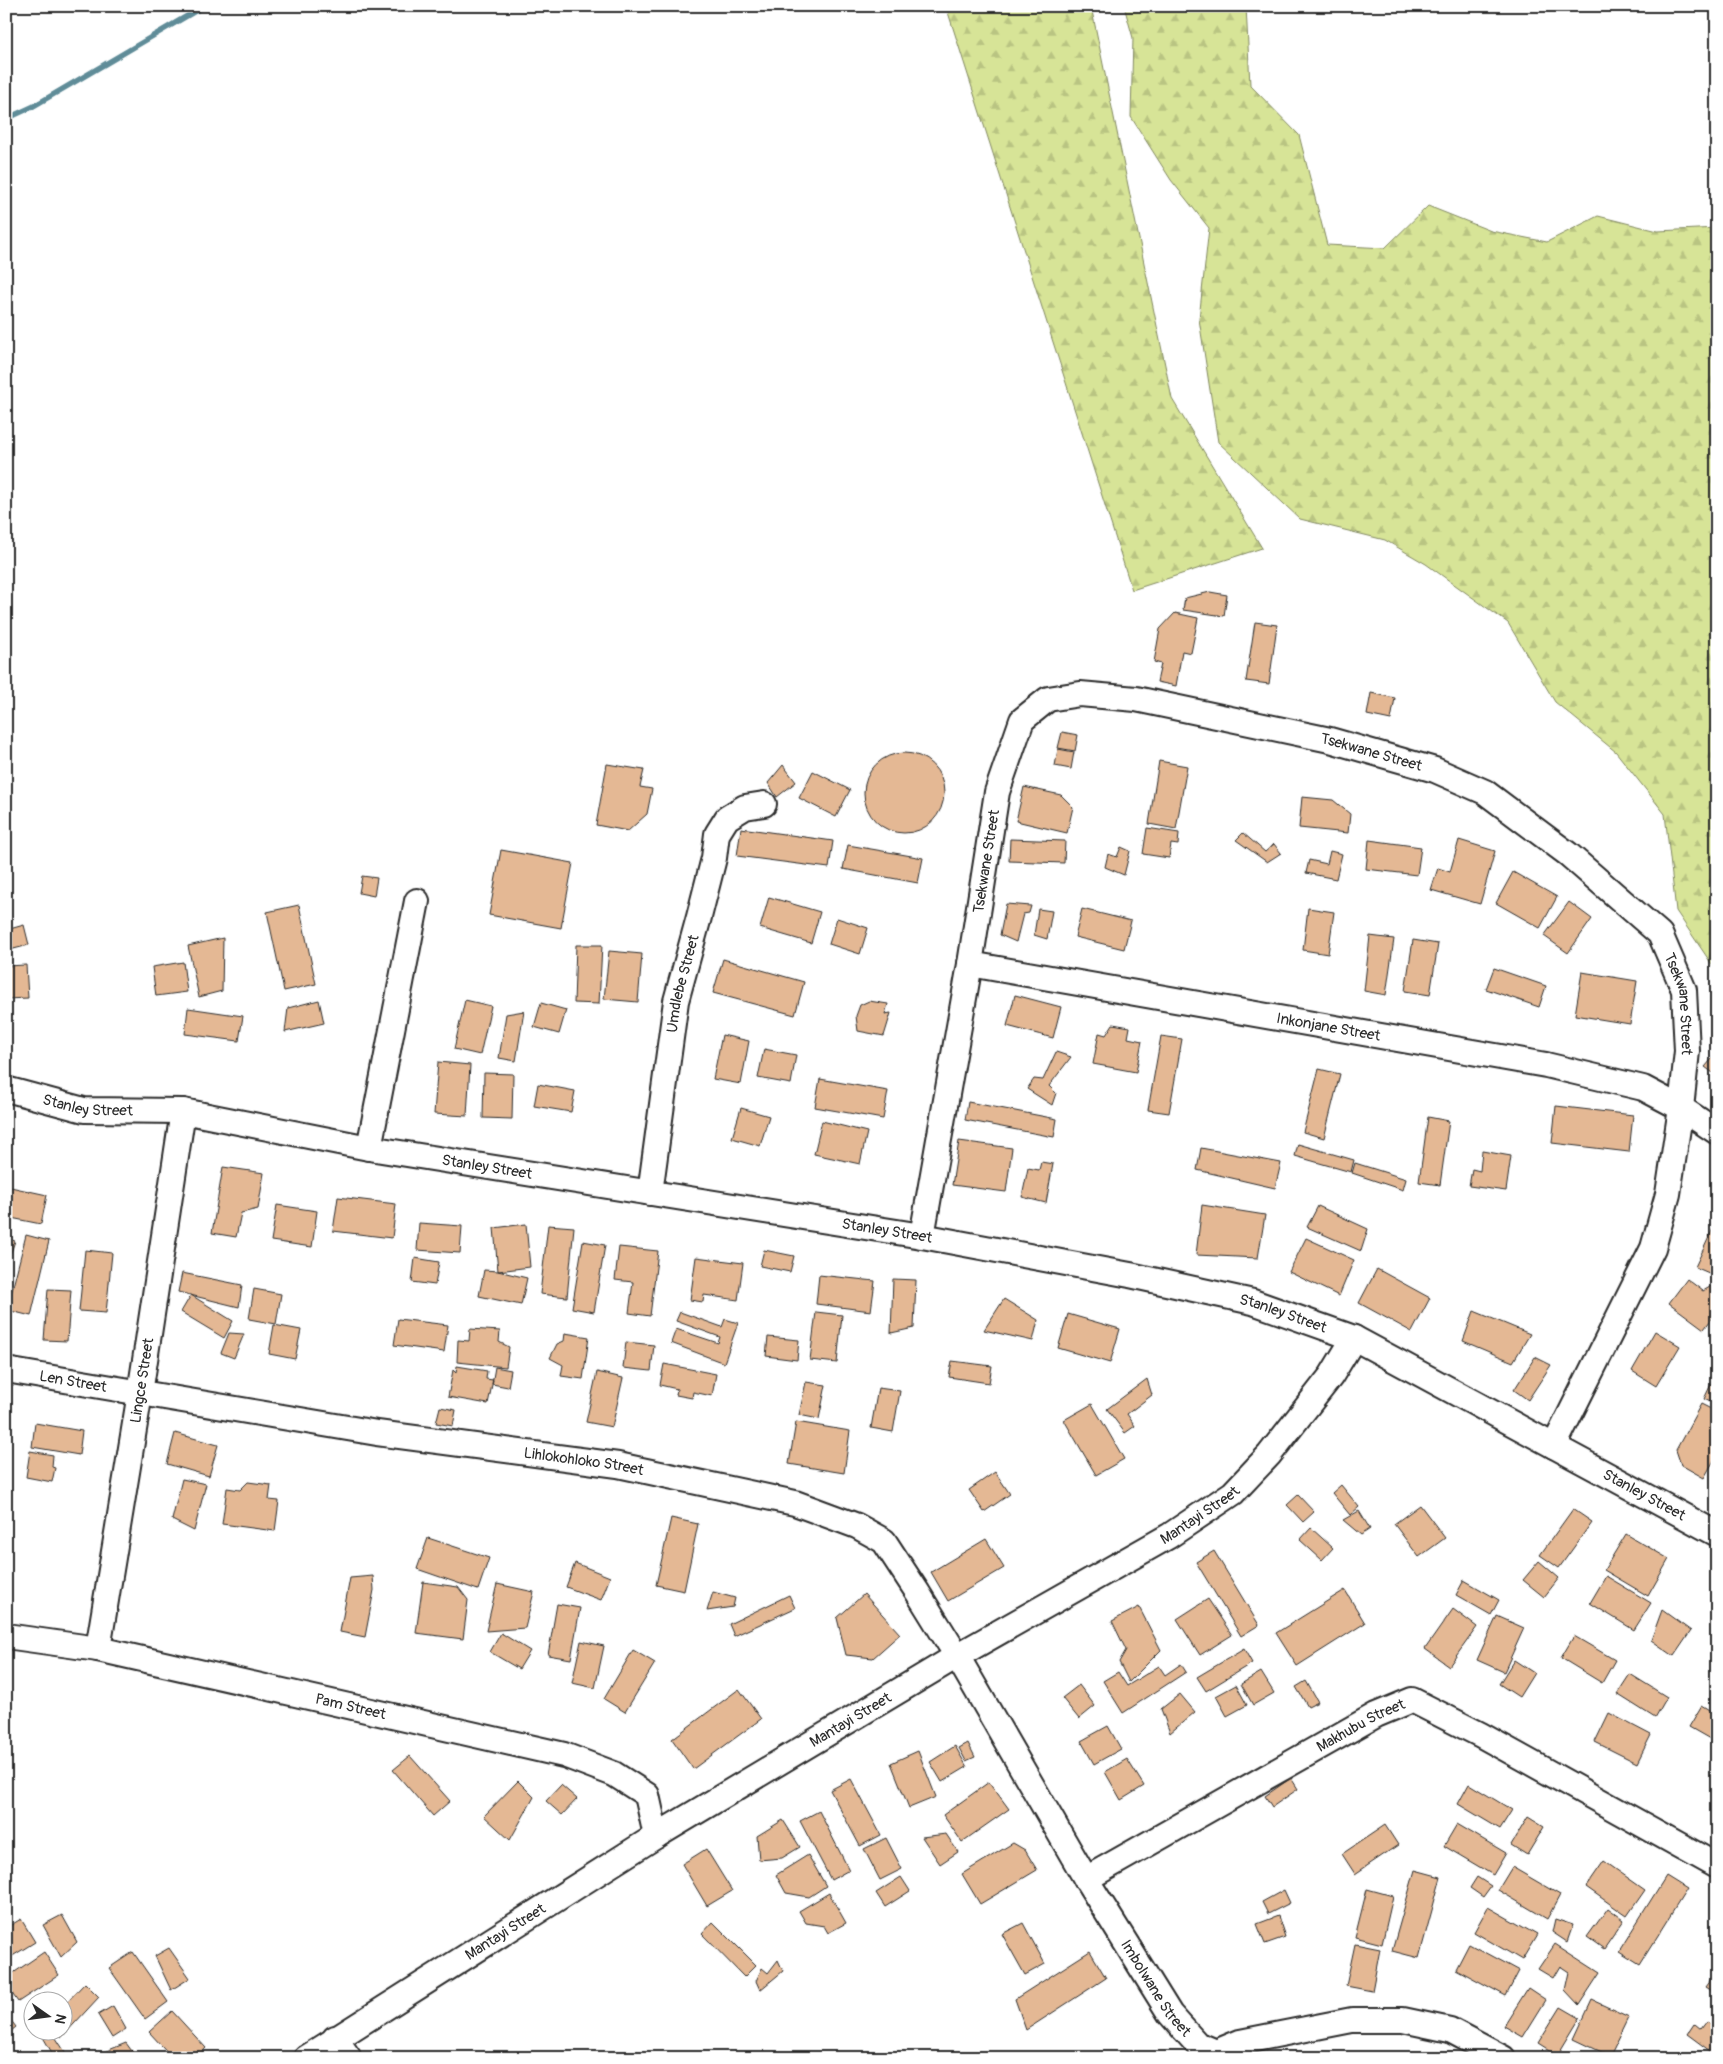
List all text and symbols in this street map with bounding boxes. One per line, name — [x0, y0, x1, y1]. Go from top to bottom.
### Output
street label: Tsekwane Street — [1319, 729, 1425, 776]
street label: Tsekwane Street — [969, 807, 1004, 915]
street label: Umdlebe Street — [662, 932, 703, 1034]
street label: Tsekwane Street — [1660, 950, 1697, 1057]
street label: Inkonjane Street — [1275, 1008, 1383, 1045]
street label: Stanley Street — [41, 1090, 134, 1120]
street label: Stanley Street — [441, 1150, 535, 1183]
street label: Stanley Street — [841, 1214, 935, 1247]
street label: Stanley Street — [1238, 1290, 1330, 1337]
street label: Lingce Street — [126, 1336, 158, 1425]
street label: Len Street — [38, 1366, 109, 1397]
street label: Lihlokohloko Street — [523, 1443, 646, 1480]
street label: Stanley Street — [1600, 1465, 1690, 1525]
street label: Mantayi Street — [1157, 1481, 1245, 1549]
street label: Mantayi Street — [806, 1688, 895, 1751]
street label: Pam Street — [313, 1689, 389, 1724]
street label: Makhubu Street — [1313, 1694, 1409, 1756]
street label: Mantayi Street — [461, 1898, 550, 1964]
street label: Imbolwane Street — [1117, 1936, 1196, 2041]
north arrow — [22, 1992, 72, 2042]
text: N — [51, 2012, 70, 2026]

